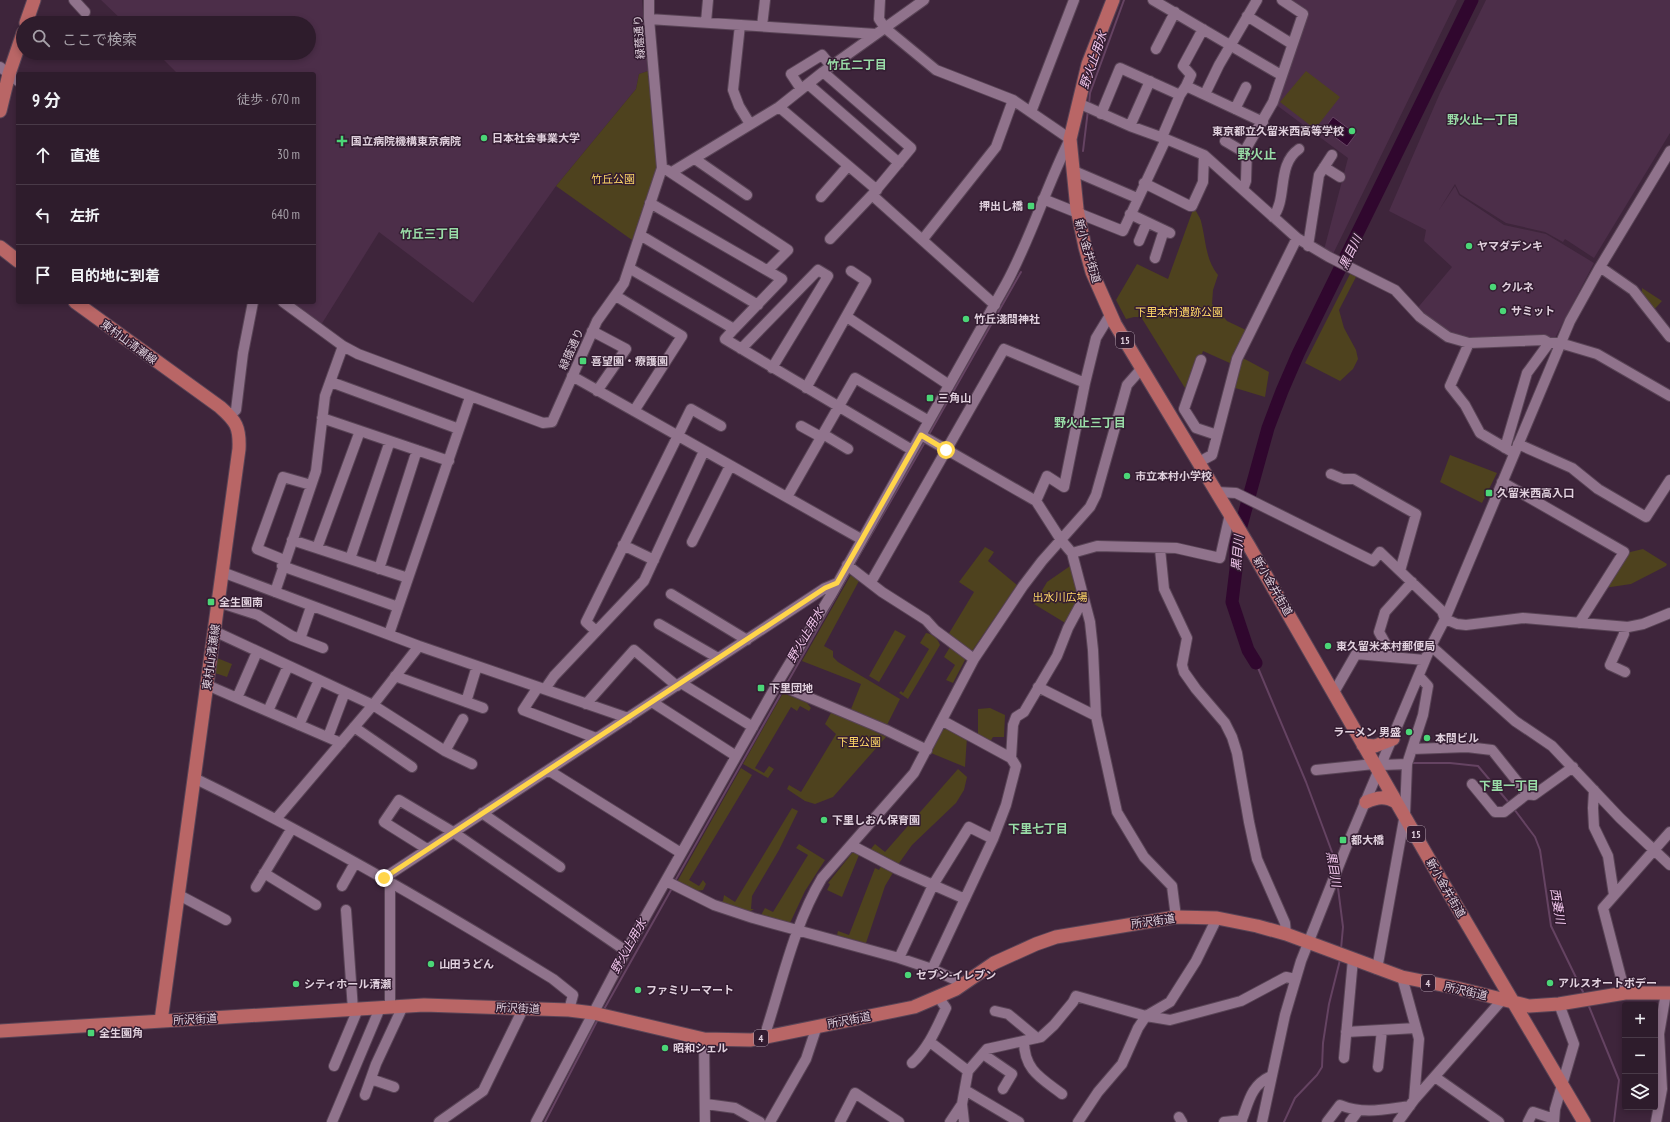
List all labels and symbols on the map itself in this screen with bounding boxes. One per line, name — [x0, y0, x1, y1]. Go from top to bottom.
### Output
street label: 緑蔭通り — [630, 15, 648, 59]
water label: 野火止用水 — [1076, 27, 1111, 91]
district label: 竹丘二丁目 — [827, 57, 887, 72]
district label: 野火止一丁目 — [1447, 112, 1519, 127]
place label: 東京都立久留米西高等学校 — [1212, 124, 1344, 138]
marker: 東京都立久留米西高等学校 — [1347, 126, 1357, 136]
place label: 日本社会事業大学 — [492, 131, 580, 145]
marker: 日本社会事業大学 — [479, 133, 489, 143]
place label: 国立病院機構東京病院 — [351, 134, 461, 148]
marker: 国立病院機構東京病院 — [336, 135, 348, 147]
district label: 野火止 — [1237, 146, 1277, 163]
park label: 竹丘公園 — [591, 172, 635, 186]
place label: 押出し橋 — [979, 199, 1023, 213]
marker: 押出し橋 — [1026, 201, 1036, 211]
street label: 新小金井街道 — [1072, 217, 1104, 285]
district label: 竹丘三丁目 — [400, 226, 460, 241]
water label: 黒目川 — [1335, 231, 1366, 271]
place label: ヤマダデンキ — [1477, 239, 1543, 253]
marker: ヤマダデンキ — [1464, 241, 1474, 251]
place label: クルネ — [1501, 280, 1534, 294]
marker: クルネ — [1488, 282, 1498, 292]
place label: サミット — [1511, 304, 1555, 318]
park label: 下里本村遺跡公園 — [1135, 305, 1223, 319]
marker: サミット — [1498, 306, 1508, 316]
place label: 竹丘淺間神社 — [974, 312, 1040, 326]
marker: 竹丘淺間神社 — [961, 314, 971, 324]
street label: 東村山清瀬線 — [98, 317, 160, 367]
street label: 緑蔭通り — [556, 326, 586, 372]
road number: 15 — [1116, 332, 1134, 348]
place label: 喜望園・療護園 — [591, 354, 668, 368]
marker: 喜望園・療護園 — [578, 356, 588, 366]
place label: 三角山 — [938, 391, 971, 405]
marker: 三角山 — [925, 393, 935, 403]
district label: 野火止三丁目 — [1054, 415, 1126, 430]
route start — [937, 441, 955, 459]
place label: 市立本村小学校 — [1135, 469, 1212, 483]
marker: 市立本村小学校 — [1122, 471, 1132, 481]
place label: 久留米西高入口 — [1497, 486, 1574, 500]
marker: 久留米西高入口 — [1484, 488, 1494, 498]
water label: 黒目川 — [1228, 532, 1246, 572]
street label: 新小金井街道 — [1250, 554, 1296, 618]
park label: 出水川広場 — [1033, 590, 1088, 604]
place label: 全生園南 — [219, 595, 263, 609]
marker: 全生園南 — [206, 597, 216, 607]
water label: 野火止用水 — [784, 604, 827, 665]
street label: 東村山清瀬線 — [199, 623, 223, 691]
place label: 東久留米本村郵便局 — [1336, 639, 1435, 653]
marker: 東久留米本村郵便局 — [1323, 641, 1333, 651]
place label: 下里団地 — [769, 681, 813, 695]
marker: 下里団地 — [756, 683, 766, 693]
place label: ラーメン 男盛 — [1333, 725, 1401, 739]
marker: ラーメン 男盛 — [1404, 727, 1414, 737]
place label: 本間ビル — [1435, 731, 1479, 745]
marker: 本間ビル — [1422, 733, 1432, 743]
park label: 下里公園 — [837, 735, 881, 749]
district label: 下里一丁目 — [1479, 778, 1539, 793]
place label: 下里しおん保育園 — [832, 813, 920, 827]
marker: 下里しおん保育園 — [819, 815, 829, 825]
district label: 下里七丁目 — [1008, 821, 1068, 836]
road number: 15 — [1407, 826, 1425, 842]
place label: 都大橋 — [1351, 833, 1384, 847]
marker: 都大橋 — [1338, 835, 1348, 845]
water label: 黒目川 — [1323, 850, 1345, 890]
street label: 新小金井街道 — [1423, 856, 1469, 920]
route end — [375, 869, 393, 887]
water label: 西妻川 — [1547, 887, 1569, 927]
street label: 所沢街道 — [1130, 911, 1176, 931]
water label: 野火止用水 — [607, 914, 650, 976]
place label: 山田うどん — [439, 957, 494, 971]
marker: 山田うどん — [426, 959, 436, 969]
place label: セブン-イレブン — [916, 968, 996, 982]
marker: セブン-イレブン — [903, 970, 913, 980]
road number: 4 — [1421, 975, 1435, 991]
place label: アルスオートボデー — [1558, 976, 1657, 990]
place label: シティホール清瀬 — [304, 977, 391, 991]
marker: アルスオートボデー — [1545, 978, 1555, 988]
marker: シティホール清瀬 — [291, 979, 301, 989]
street label: 所沢街道 — [1443, 979, 1489, 1003]
place label: ファミリーマート — [646, 983, 734, 997]
marker: ファミリーマート — [633, 985, 643, 995]
street label: 所沢街道 — [496, 1000, 540, 1016]
street label: 所沢街道 — [826, 1009, 872, 1031]
street label: 所沢街道 — [173, 1011, 217, 1027]
place label: 全生園角 — [99, 1026, 143, 1040]
marker: 全生園角 — [86, 1028, 96, 1038]
road number: 4 — [754, 1030, 768, 1046]
place label: 昭和シェル — [673, 1041, 728, 1055]
marker: 昭和シェル — [660, 1043, 670, 1053]

